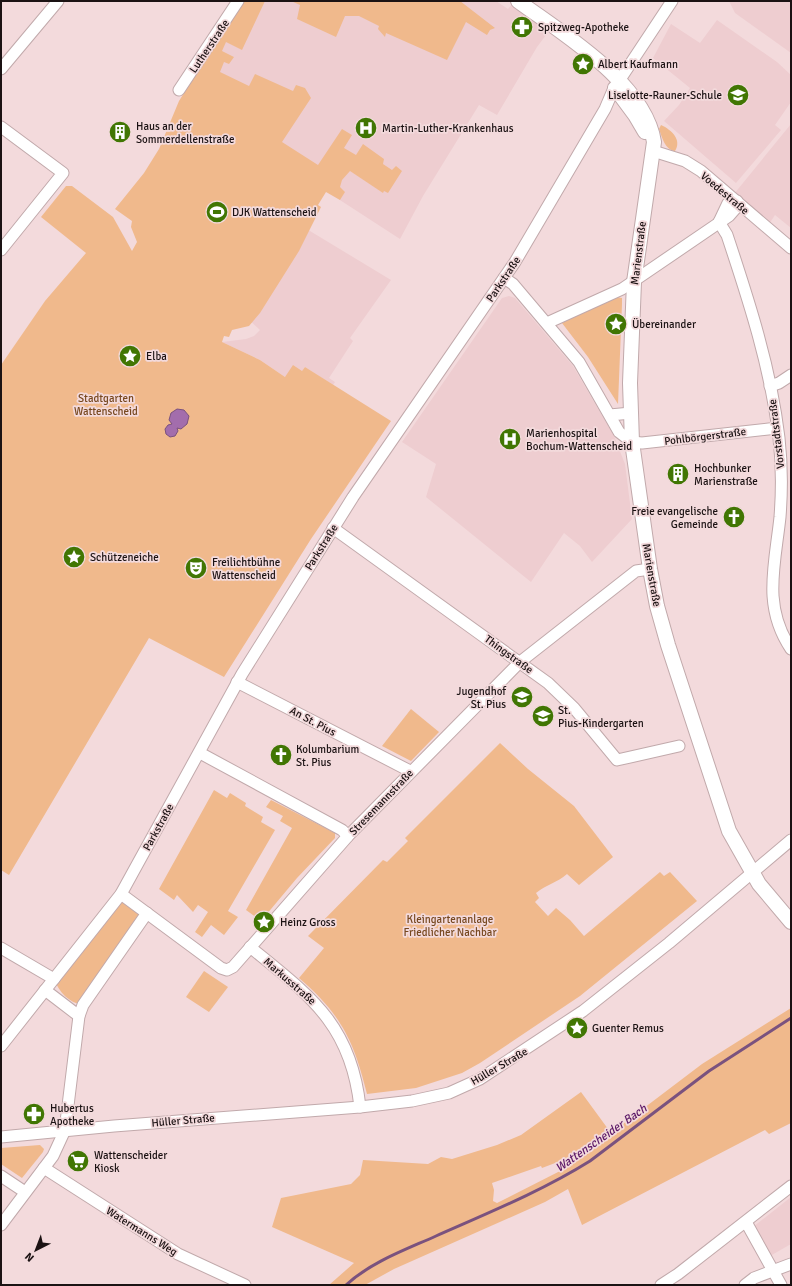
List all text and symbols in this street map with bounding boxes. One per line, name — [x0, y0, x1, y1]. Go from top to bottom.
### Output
pharmacy icon: Spitzweg-Apotheke — [509, 14, 535, 40]
street label: Lutherstraße — [187, 17, 232, 75]
place label: Spitzweg-Apotheke — [538, 21, 629, 34]
place icon: Albert Kaufmann — [570, 51, 596, 77]
place label: Albert Kaufmann — [598, 58, 678, 71]
school or university icon: Liselotte-Rauner-Schule — [725, 82, 751, 108]
place label: Liselotte-Rauner-Schule — [608, 89, 722, 102]
hospital icon: Martin-Luther-Krankenhaus — [353, 115, 379, 141]
building icon: Haus an der Sommerdellenstraße — [107, 119, 133, 145]
place label: Haus an der Sommerdellenstraße — [136, 120, 235, 146]
place label: Martin-Luther-Krankenhaus — [382, 122, 514, 135]
street label: Voedestraße — [698, 169, 751, 217]
sports icon: DJK Wattenscheid — [204, 199, 230, 225]
place label: DJK Wattenscheid — [232, 206, 317, 219]
street label: Marienstraße — [628, 221, 649, 286]
street label: Parkstraße — [484, 254, 523, 304]
place icon: Übereinander — [603, 311, 629, 337]
place label: Übereinander — [632, 317, 696, 331]
place icon: Elba — [117, 343, 143, 369]
place label: Elba — [146, 350, 167, 363]
park label: Stadtgarten Wattenscheid — [74, 392, 138, 418]
street label: Vorstadtstraße — [766, 398, 787, 469]
street label: Pohlbörgerstraße — [663, 425, 747, 448]
hospital icon: Marienhospital Bochum-Wattenscheid — [497, 426, 523, 452]
place label: Marienhospital Bochum-Wattenscheid — [526, 427, 632, 453]
building icon: Hochbunker Marienstraße — [665, 461, 691, 487]
place label: Hochbunker Marienstraße — [694, 462, 758, 488]
church icon: Freie evangelische Gemeinde — [721, 504, 747, 530]
place label: Freie evangelische Gemeinde — [631, 505, 718, 531]
street label: Parkstraße — [302, 522, 341, 573]
street label: Marienstraße — [640, 543, 663, 608]
place icon: Schützeneiche — [61, 544, 87, 570]
place label: Schützeneiche — [90, 551, 159, 564]
theatre icon: Freilichtbühne Wattenscheid — [183, 555, 209, 581]
place label: Freilichtbühne Wattenscheid — [212, 556, 280, 582]
street label: Thingstraße — [482, 632, 536, 676]
school or university icon: Jugendhof St. Pius — [509, 684, 535, 710]
place label: Jugendhof St. Pius — [457, 685, 507, 711]
school or university icon: St. Pius-Kindergarten — [530, 703, 556, 729]
street label: An St. Pius — [287, 704, 338, 739]
place label: St. Pius-Kindergarten — [558, 704, 644, 730]
church icon: Kolumbarium St. Pius — [268, 742, 294, 768]
place label: Kolumbarium St. Pius — [296, 743, 360, 769]
street label: Stresemannstraße — [347, 767, 416, 838]
street label: Parkstraße — [140, 801, 177, 853]
place icon: Heinz Gross — [251, 909, 277, 935]
park label: Kleingartenanlage Friedlicher Nachbar — [404, 913, 496, 939]
place label: Heinz Gross — [280, 916, 336, 929]
street label: Markusstraße — [261, 955, 319, 1008]
place icon: Guenter Remus — [564, 1015, 590, 1041]
place label: Guenter Remus — [592, 1022, 664, 1035]
street label: Hüller Straße — [468, 1045, 530, 1088]
pharmacy icon: Hubertus Apotheke — [21, 1101, 47, 1127]
water label: Wattenscheider Bach — [553, 1101, 650, 1176]
place label: Hubertus Apotheke — [50, 1102, 94, 1128]
street label: Hüller Straße — [151, 1111, 215, 1130]
supermarket icon: Wattenscheider Kiosk — [65, 1148, 91, 1174]
place label: Wattenscheider Kiosk — [94, 1149, 167, 1175]
street label: Watermanns Weg — [104, 1204, 180, 1259]
north arrow — [16, 1230, 56, 1270]
text: N — [22, 1250, 37, 1264]

